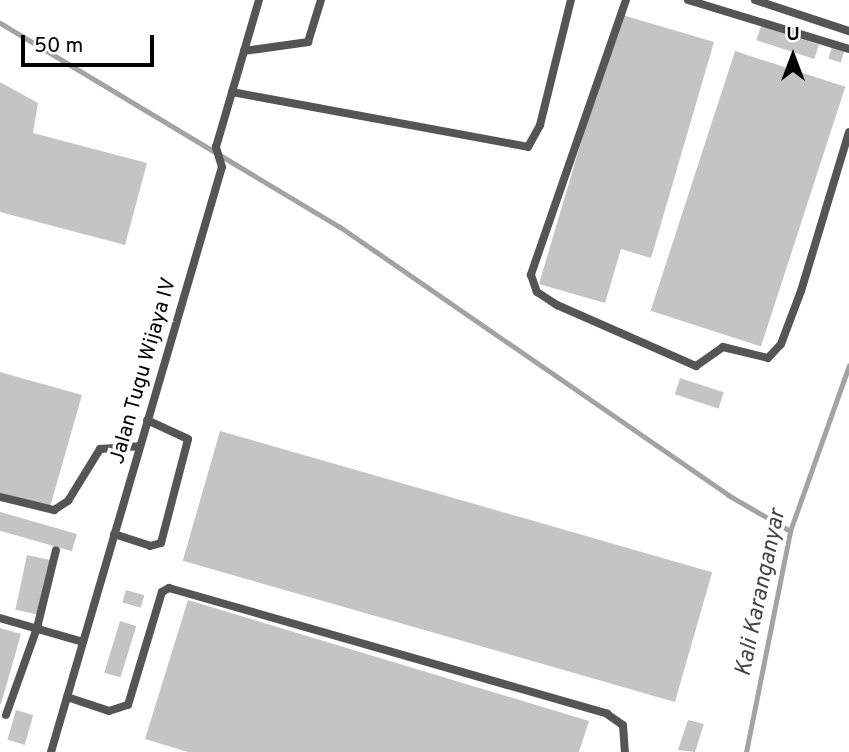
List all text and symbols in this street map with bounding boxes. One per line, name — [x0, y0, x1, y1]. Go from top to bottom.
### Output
scale bar — [24, 21, 158, 65]
north arrow — [758, 21, 828, 91]
text: U — [786, 23, 800, 47]
text: 50 m — [34, 33, 83, 60]
street label: Jalan Tugu Wijaya IV — [105, 274, 183, 468]
water label: Kali Karanganyar — [731, 507, 793, 679]

